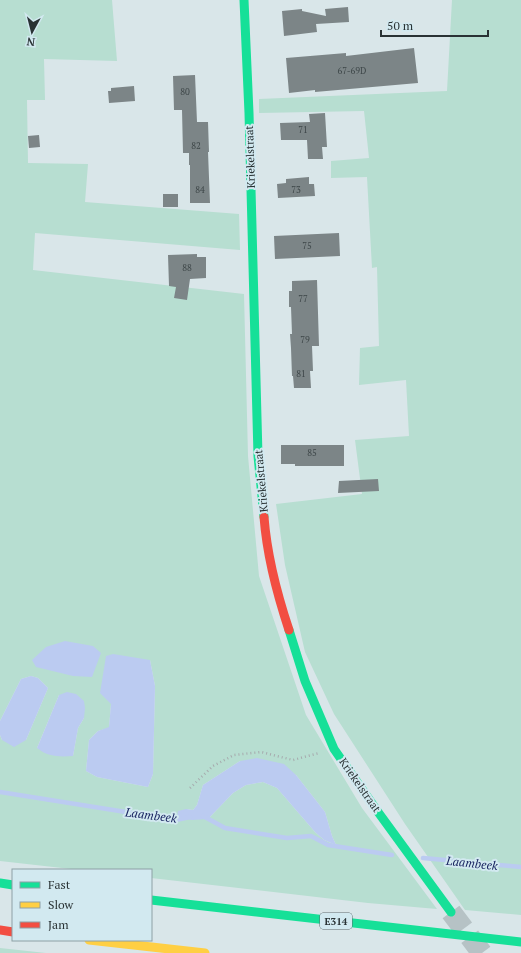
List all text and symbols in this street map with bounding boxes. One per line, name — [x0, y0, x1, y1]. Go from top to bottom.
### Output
north arrow — [12, 12, 52, 52]
scale bar — [381, 12, 488, 38]
text: 50 m — [387, 18, 414, 33]
text: N — [25, 34, 36, 49]
house number: 67-69D — [338, 65, 366, 77]
house number: 80 — [180, 86, 190, 98]
house number: 71 — [298, 124, 308, 136]
street label: Kriekelstraat — [242, 125, 258, 189]
house number: 82 — [191, 140, 201, 152]
house number: 84 — [195, 184, 205, 196]
house number: 73 — [291, 184, 301, 196]
house number: 75 — [302, 240, 312, 252]
house number: 88 — [182, 262, 192, 274]
house number: 77 — [298, 293, 308, 305]
house number: 79 — [300, 334, 310, 346]
house number: 81 — [296, 368, 306, 380]
house number: 85 — [307, 447, 317, 459]
street label: Kriekelstraat — [251, 449, 271, 513]
street label: Kriekelstraat — [336, 755, 384, 815]
water label: Laambeek — [123, 804, 178, 826]
water label: Laambeek — [444, 853, 499, 873]
legend — [12, 869, 152, 941]
text: Fast — [48, 877, 71, 892]
text: Slow — [48, 897, 74, 912]
road number: E314 — [320, 913, 352, 929]
text: Jam — [48, 917, 69, 932]

